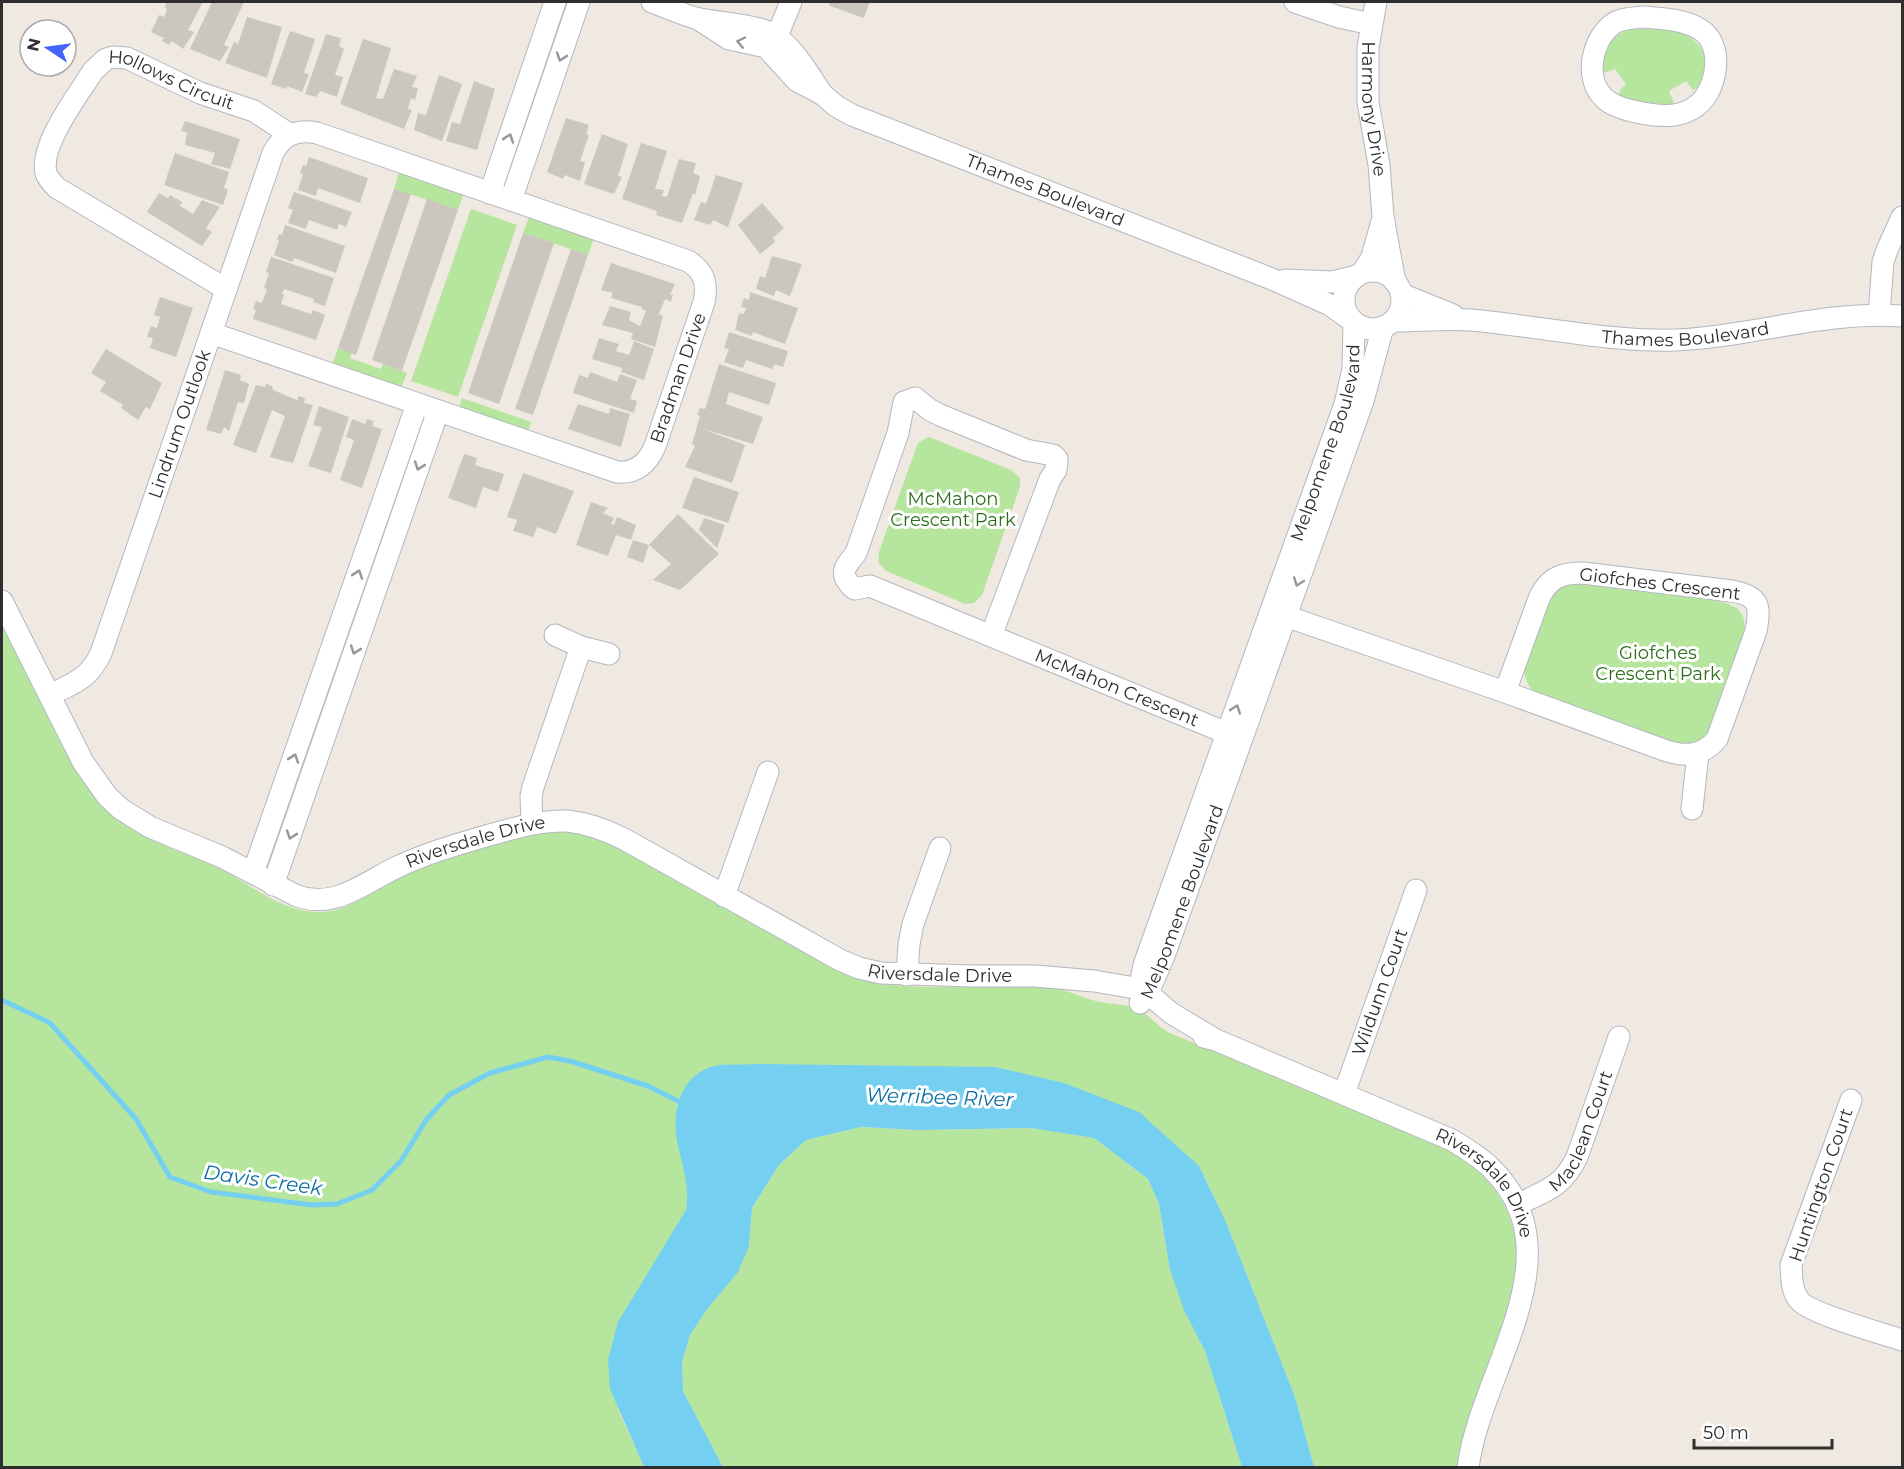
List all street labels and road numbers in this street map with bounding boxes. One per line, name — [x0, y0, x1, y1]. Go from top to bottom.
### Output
street label: Harmony Drive — [1357, 41, 1391, 177]
street label: Hollows Circuit — [108, 46, 237, 115]
street label: Thames Boulevard — [963, 150, 1128, 231]
street label: Bradman Drive — [645, 310, 711, 446]
street label: Thames Boulevard — [1601, 317, 1771, 351]
street label: Melpomene Boulevard — [1286, 344, 1365, 544]
street label: Lindrum Outlook — [144, 347, 216, 501]
street label: Giofches Crescent — [1578, 563, 1742, 605]
street label: McMahon Crescent — [1032, 644, 1202, 731]
street label: Melpomene Boulevard — [1136, 802, 1228, 1003]
street label: Riversdale Drive — [402, 811, 547, 873]
street label: Wildunn Court — [1347, 926, 1413, 1059]
street label: Riversdale Drive — [865, 959, 1012, 987]
street label: Maclean Court — [1544, 1068, 1617, 1197]
street label: Huntington Court — [1784, 1105, 1858, 1265]
street label: Riversdale Drive — [1432, 1123, 1537, 1239]

